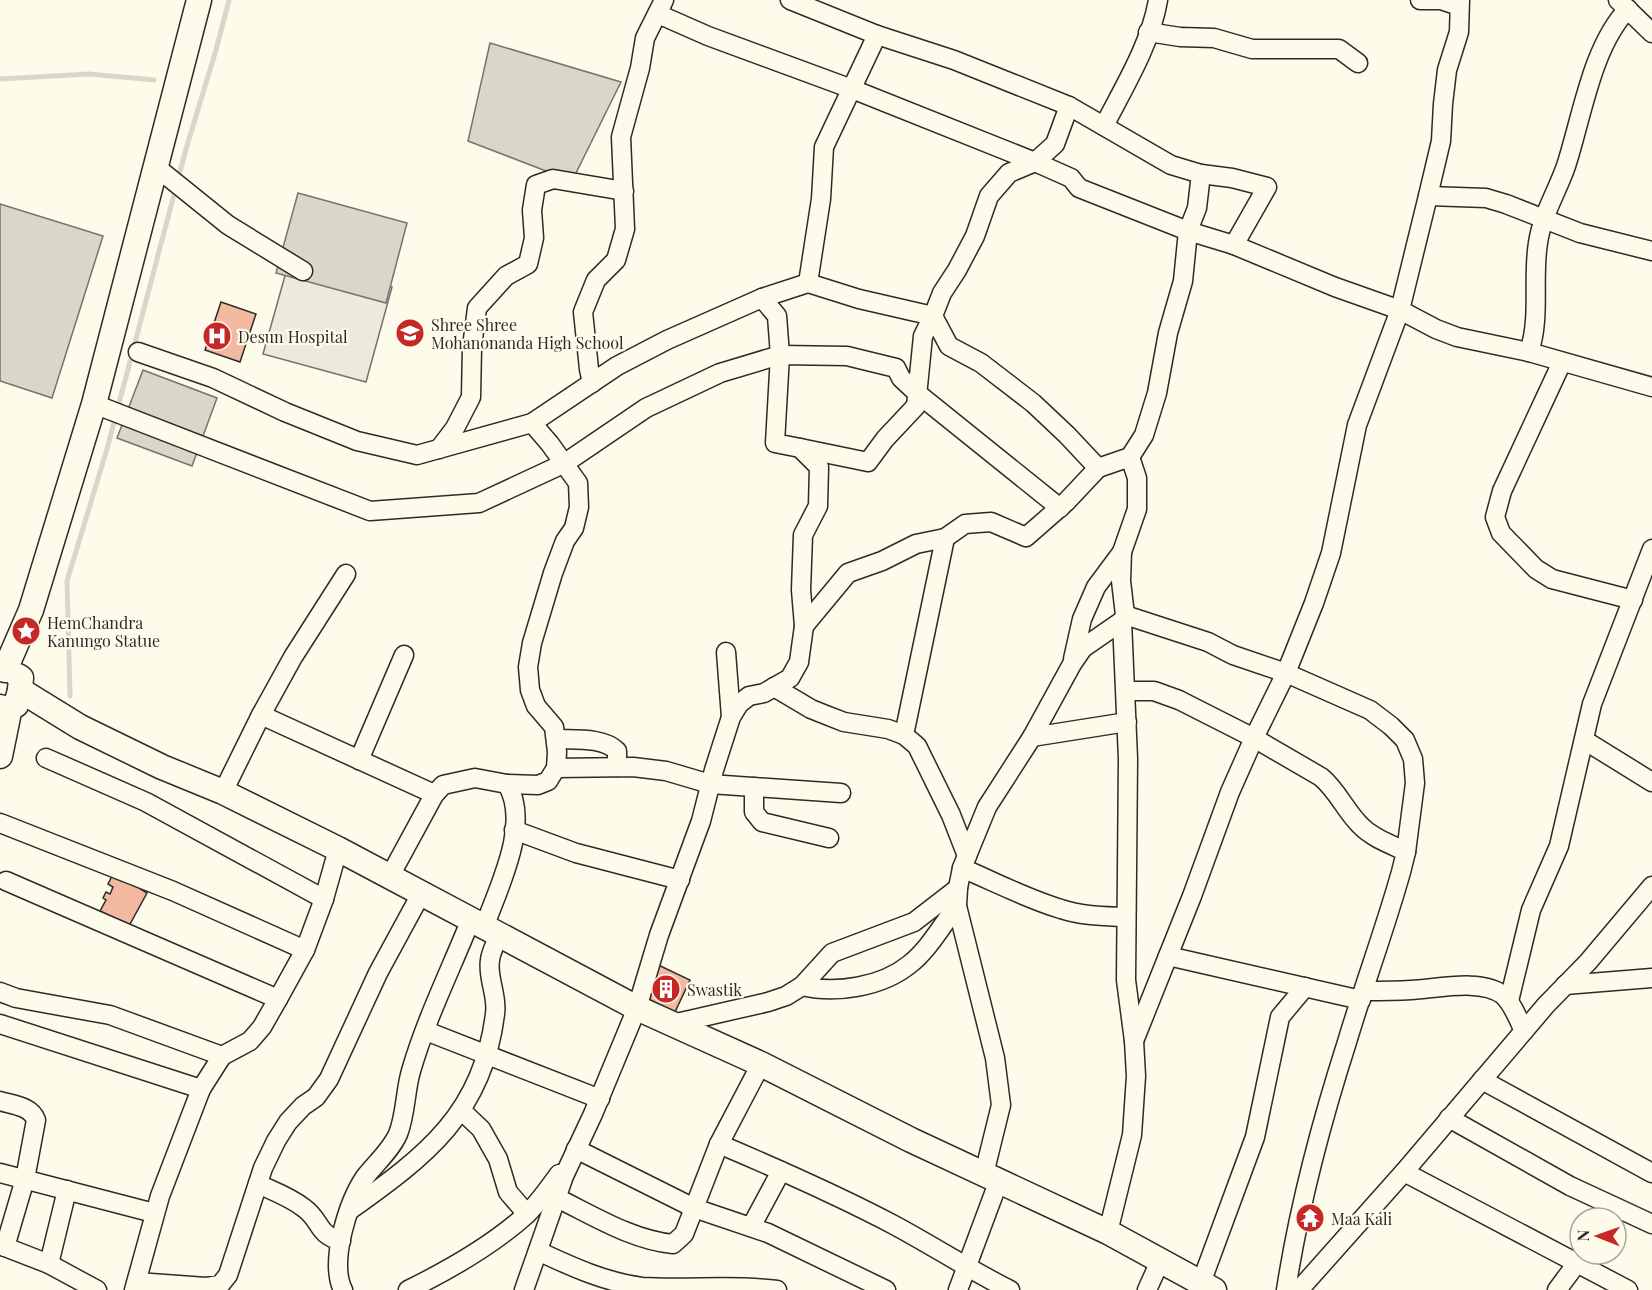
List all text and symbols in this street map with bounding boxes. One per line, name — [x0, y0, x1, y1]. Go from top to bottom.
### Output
place label: Shree Shree Mohanonanda High School — [431, 314, 624, 353]
school or university icon: Shree Shree Mohanonanda High School — [394, 317, 426, 349]
hospital icon: Desun Hospital — [201, 320, 233, 352]
place label: Desun Hospital — [238, 326, 348, 347]
place label: HemChandra Kanungo Statue — [47, 612, 160, 651]
place icon: HemChandra Kanungo Statue — [10, 615, 42, 647]
building icon: Swastik — [650, 973, 682, 1005]
place label: Swastik — [687, 979, 742, 1000]
temple icon: Maa Kali — [1294, 1202, 1326, 1234]
north arrow — [1568, 1206, 1628, 1266]
place label: Maa Kali — [1331, 1208, 1393, 1229]
text: N — [1572, 1229, 1593, 1242]

